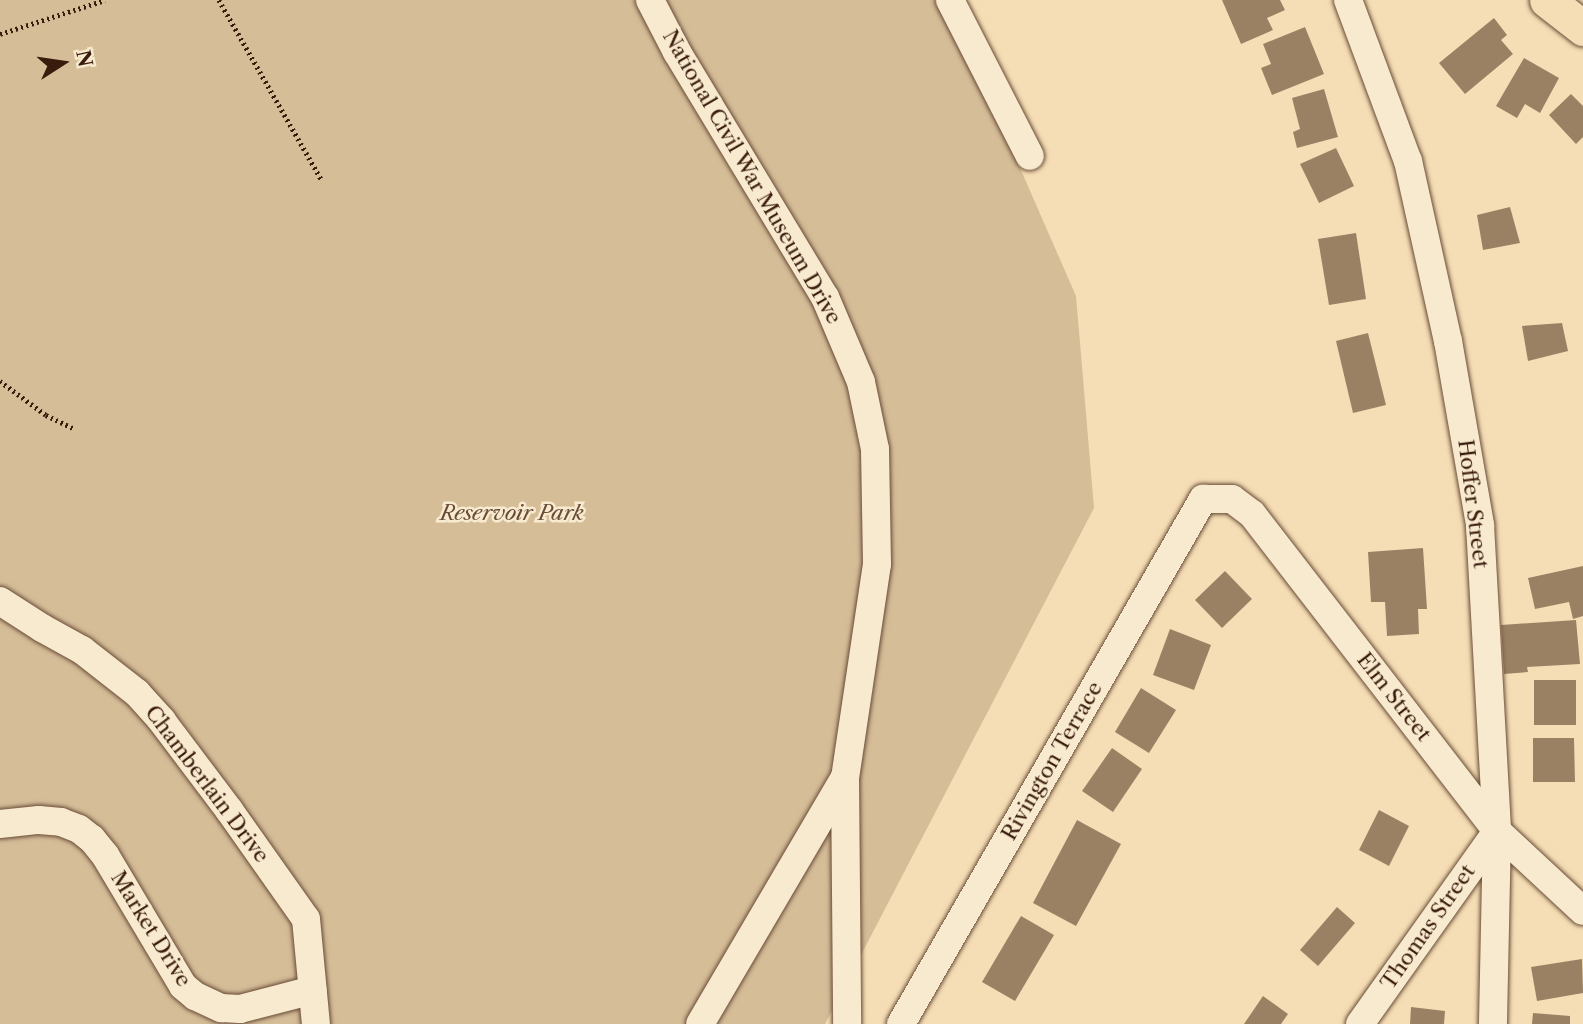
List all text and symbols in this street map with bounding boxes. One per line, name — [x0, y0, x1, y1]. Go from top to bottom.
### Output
street label: National Civil War Museum Drive — [657, 25, 847, 329]
north arrow — [28, 28, 98, 98]
text: N — [71, 48, 97, 69]
street label: Hoffer Street — [1453, 438, 1493, 570]
park label: Reservoir Park — [440, 500, 584, 526]
street label: Elm Street — [1352, 648, 1436, 746]
street label: Rivington Terrace — [996, 677, 1108, 845]
street label: Chamberlain Drive — [140, 700, 274, 868]
street label: Thomas Street — [1376, 860, 1480, 994]
street label: Market Drive — [105, 867, 197, 991]

